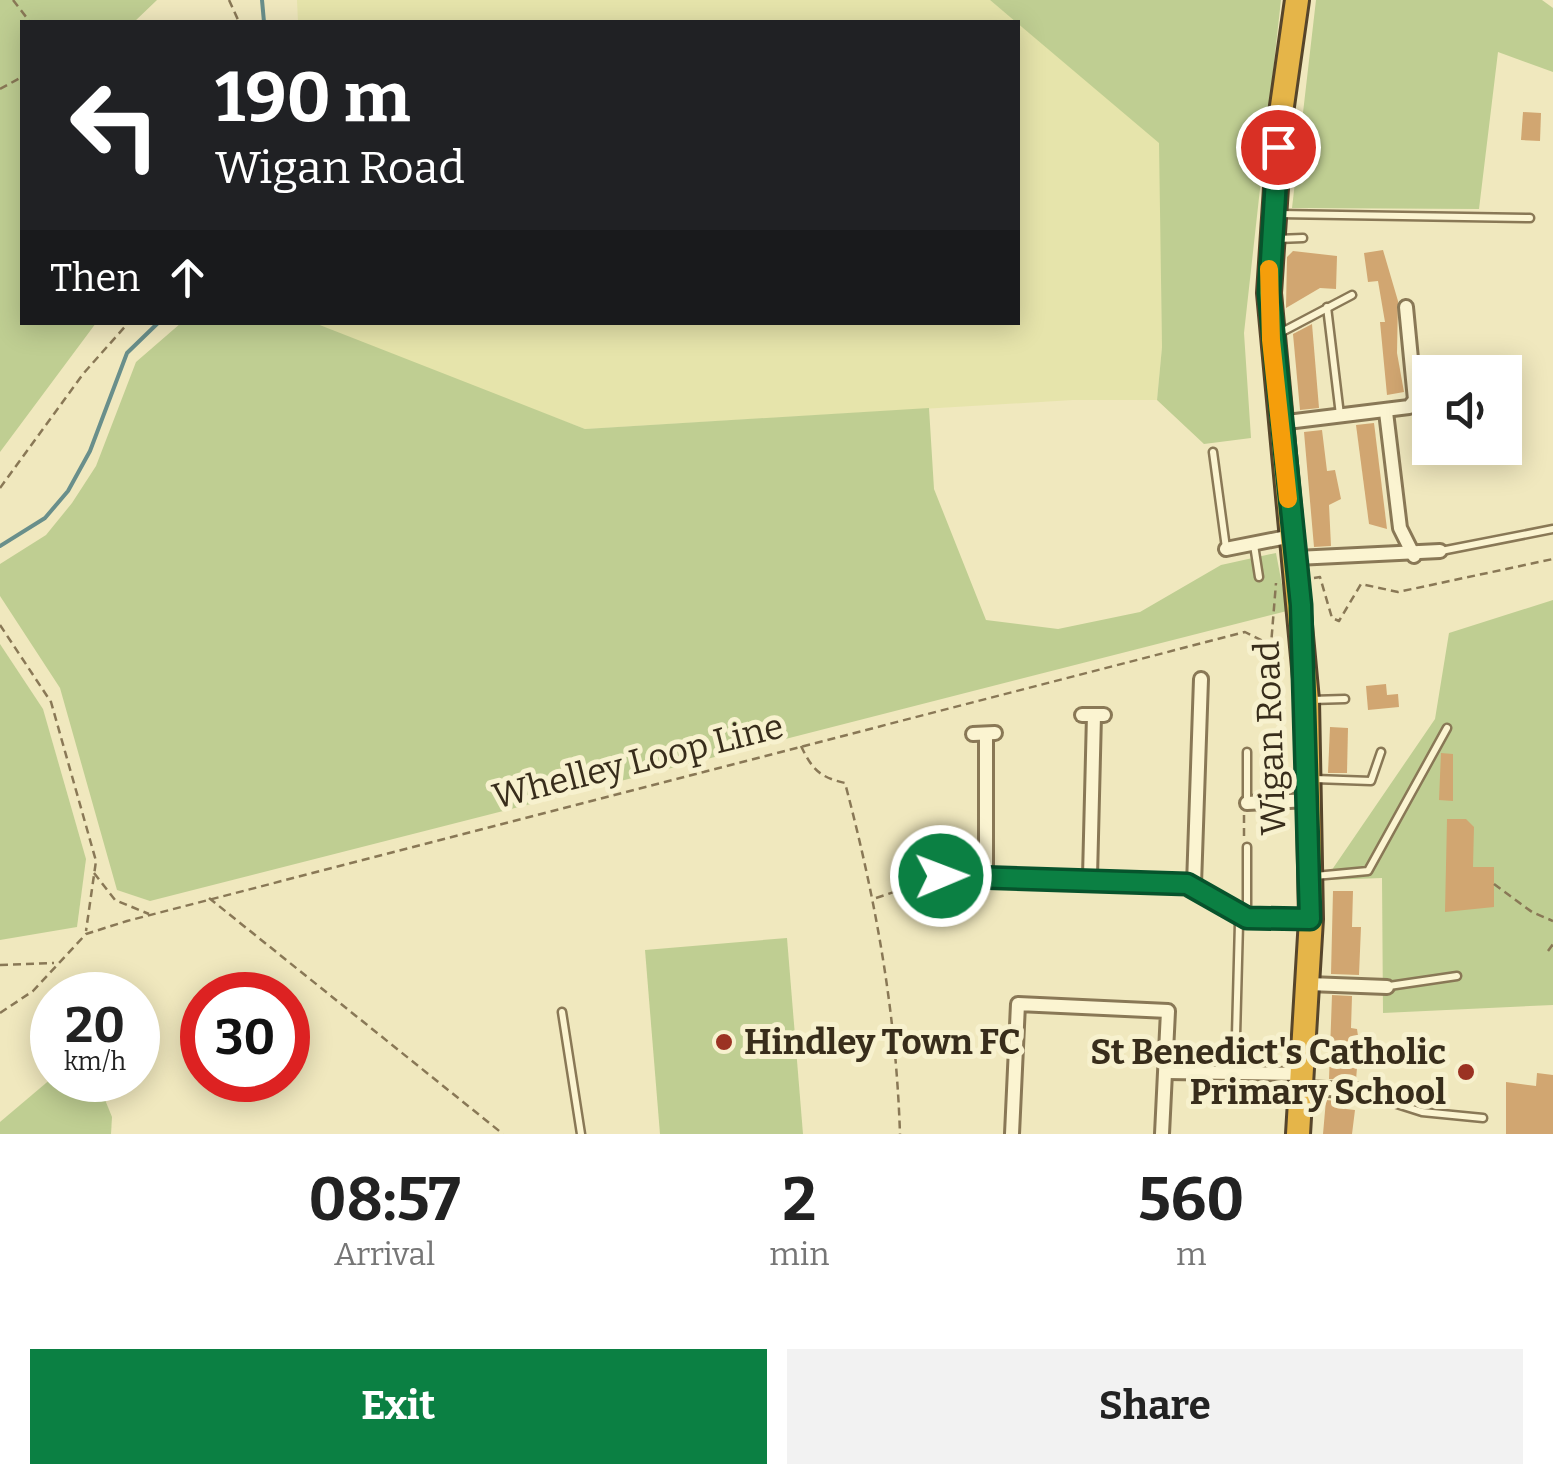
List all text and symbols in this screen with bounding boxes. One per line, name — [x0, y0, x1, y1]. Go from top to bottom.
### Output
text: 190 m — [215, 56, 410, 140]
icon: left — [50, 60, 180, 190]
pin — [1236, 105, 1321, 190]
icon: arrive — [1251, 120, 1306, 175]
text: Wigan Road — [215, 141, 465, 195]
icon: ahead — [160, 250, 215, 305]
text: Then — [50, 255, 140, 301]
map controls — [1412, 355, 1522, 465]
button: sound — [1412, 355, 1522, 465]
street label: Wigan Road — [1246, 640, 1294, 836]
street label: Whelley Loop Line — [488, 705, 788, 817]
position arrow — [889, 824, 993, 928]
speed limit sign: 30 — [180, 972, 310, 1102]
text: 20 — [65, 995, 125, 1055]
place label: Hindley Town FC — [744, 1021, 1020, 1063]
marker: Hindley Town FC — [713, 1031, 735, 1053]
place label: St Benedict's Catholic Primary School — [1090, 1031, 1446, 1113]
text: km/h — [64, 1047, 126, 1077]
marker: St Benedict's Catholic Primary School — [1455, 1061, 1477, 1083]
text: 08:57 — [309, 1164, 461, 1236]
text: 2 — [782, 1164, 816, 1236]
text: 560 — [1138, 1164, 1244, 1236]
text: Arrival — [334, 1235, 435, 1273]
text: min — [769, 1235, 830, 1273]
text: m — [1176, 1235, 1206, 1273]
button: Exit — [30, 1349, 767, 1464]
button: Share — [787, 1349, 1523, 1464]

